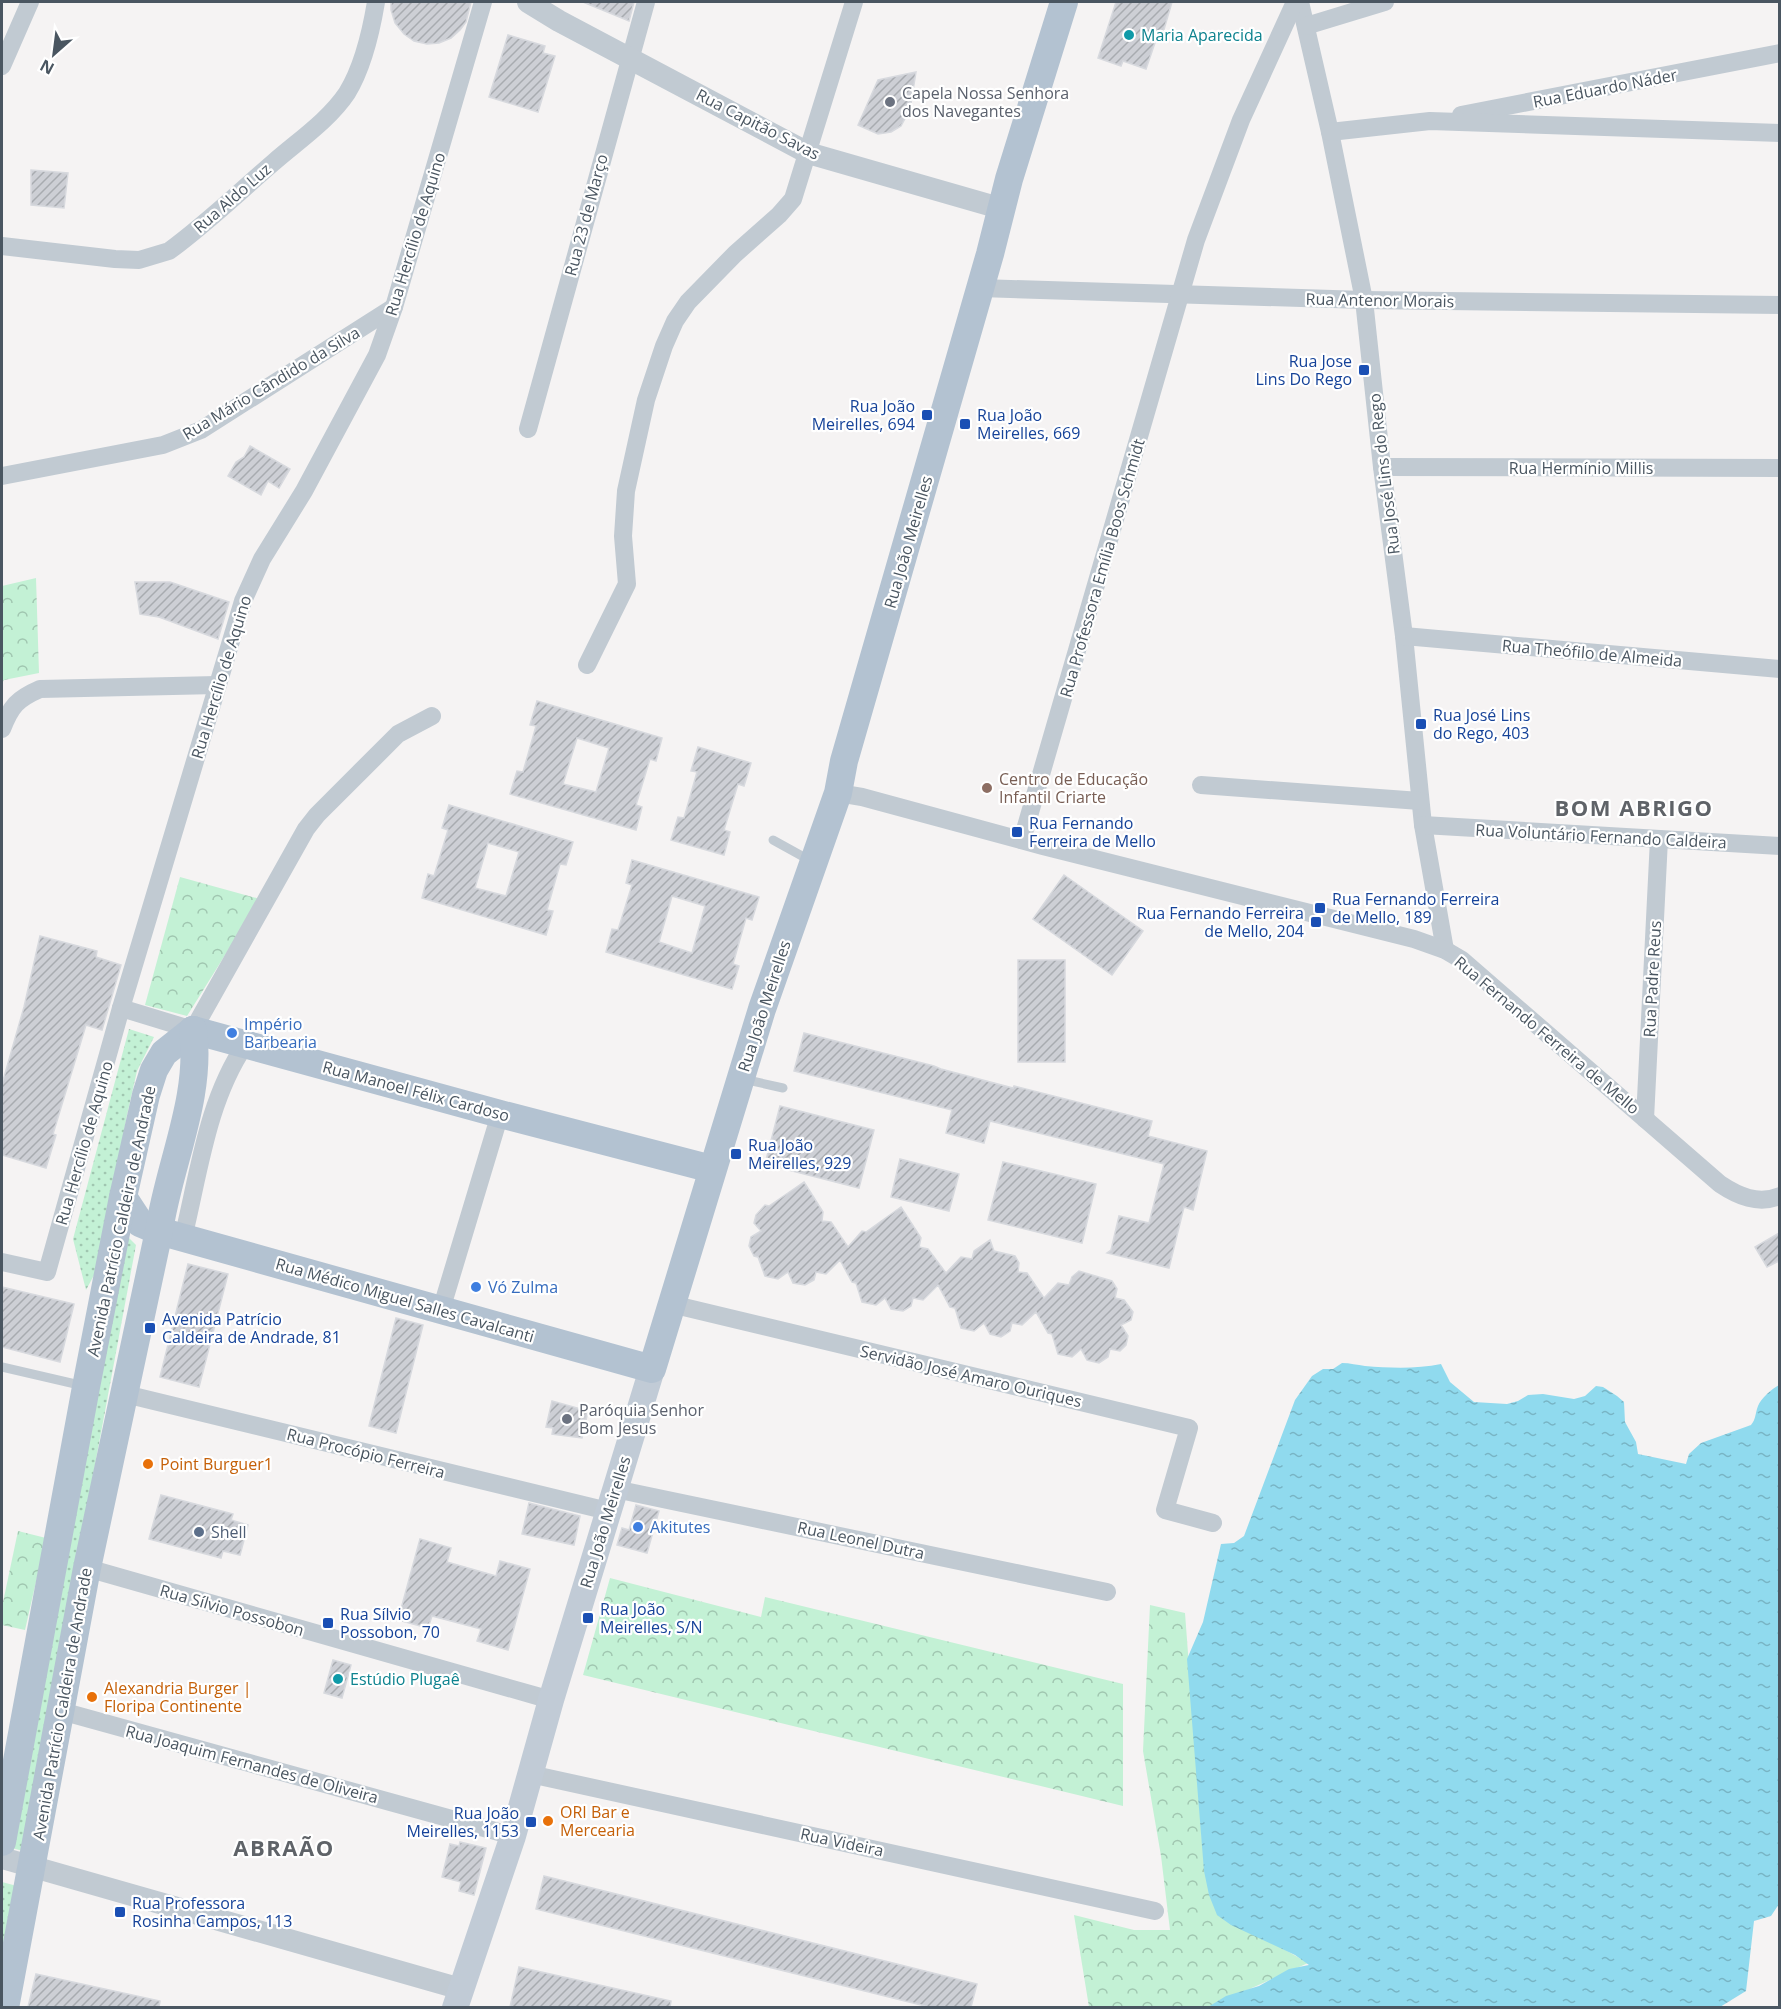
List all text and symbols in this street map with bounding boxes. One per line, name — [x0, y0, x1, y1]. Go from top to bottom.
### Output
north arrow — [24, 24, 84, 84]
place label: Maria Aparecida — [1141, 24, 1263, 46]
marker: Maria Aparecida — [1122, 28, 1136, 42]
text: N — [36, 54, 58, 80]
street label: Rua Eduardo Náder — [1531, 63, 1679, 113]
place label: Capela Nossa Senhora dos Navegantes — [902, 82, 1069, 122]
street label: Rua Capitão Savas — [692, 83, 824, 165]
marker: Capela Nossa Senhora dos Navegantes — [883, 95, 897, 109]
street label: Rua Hercílio de Aquino — [380, 150, 450, 318]
street label: Rua 23 de Março — [559, 152, 613, 278]
street label: Rua Aldo Luz — [189, 158, 275, 238]
street label: Rua Antenor Morais — [1306, 288, 1454, 312]
street label: Rua Mário Cândido da Silva — [178, 321, 364, 445]
place label: Rua Jose Lins Do Rego — [1255, 350, 1352, 390]
marker: Rua Jose Lins Do Rego — [1357, 363, 1371, 377]
street label: Rua José Lins do Rego — [1363, 392, 1405, 556]
place label: Rua João Meirelles, 694 — [812, 395, 915, 435]
place label: Rua João Meirelles, 669 — [977, 404, 1080, 444]
marker: Rua João Meirelles, 694 — [920, 408, 934, 422]
marker: Rua João Meirelles, 669 — [958, 417, 972, 431]
street label: Rua Professora Emília Boos Schmidt — [1054, 436, 1150, 700]
street label: Rua Hermínio Millis — [1509, 457, 1653, 479]
street label: Rua João Meirelles — [879, 473, 937, 611]
street label: Rua Hercílio de Aquino — [186, 593, 256, 761]
street label: Rua Theófilo de Almeida — [1501, 634, 1683, 672]
place label: Rua José Lins do Rego, 403 — [1433, 704, 1530, 744]
marker: Rua José Lins do Rego, 403 — [1414, 717, 1428, 731]
place label: Centro de Educação Infantil Criarte — [999, 768, 1148, 808]
marker: Centro de Educação Infantil Criarte — [980, 781, 994, 795]
district label: BOM ABRIGO — [1555, 792, 1713, 822]
place label: Rua Fernando Ferreira de Mello — [1029, 812, 1156, 852]
street label: Rua Voluntário Fernando Caldeira — [1475, 818, 1727, 854]
marker: Rua Fernando Ferreira de Mello — [1010, 825, 1024, 839]
place label: Rua Fernando Ferreira de Mello, 189 — [1332, 888, 1499, 928]
marker: Rua Fernando Ferreira de Mello, 189 — [1313, 901, 1327, 915]
place label: Rua Fernando Ferreira de Mello, 204 — [1137, 902, 1304, 942]
marker: Rua Fernando Ferreira de Mello, 204 — [1309, 915, 1323, 929]
street label: Rua Padre Reus — [1638, 920, 1666, 1038]
street label: Rua João Meirelles — [732, 937, 796, 1075]
street label: Rua Fernando Ferreira de Mello — [1450, 951, 1644, 1119]
place label: Império Barbearia — [244, 1013, 317, 1053]
marker: Império Barbearia — [225, 1026, 239, 1040]
street label: Rua Manoel Félix Cardoso — [320, 1055, 512, 1127]
street label: Rua Hercílio de Aquino — [50, 1058, 118, 1228]
street label: Avenida Patrício Caldeira de Andrade — [82, 1084, 160, 1358]
place label: Rua João Meirelles, 929 — [748, 1134, 851, 1174]
marker: Rua João Meirelles, 929 — [729, 1147, 743, 1161]
street label: Rua Médico Miguel Salles Cavalcanti — [273, 1252, 537, 1348]
place label: Vó Zulma — [488, 1276, 558, 1298]
marker: Vó Zulma — [469, 1280, 483, 1294]
place label: Avenida Patrício Caldeira de Andrade, 81 — [162, 1308, 341, 1348]
marker: Avenida Patrício Caldeira de Andrade, 81 — [143, 1321, 157, 1335]
street label: Servidão José Amaro Ouriques — [858, 1340, 1084, 1412]
place label: Paróquia Senhor Bom Jesus — [579, 1399, 704, 1439]
marker: Paróquia Senhor Bom Jesus — [560, 1412, 574, 1426]
street label: Rua Procópio Ferreira — [285, 1423, 447, 1483]
place label: Point Burguer1 — [160, 1453, 273, 1475]
street label: Rua João Meirelles — [574, 1453, 636, 1591]
marker: Point Burguer1 — [141, 1457, 155, 1471]
place label: Akitutes — [650, 1516, 710, 1538]
street label: Rua Leonel Dutra — [796, 1516, 926, 1564]
marker: Akitutes — [631, 1520, 645, 1534]
place label: Shell — [211, 1521, 247, 1543]
marker: Shell — [192, 1525, 206, 1539]
street label: Avenida Patrício Caldeira de Andrade — [27, 1566, 97, 1842]
street label: Rua Sílvio Possobon — [157, 1579, 307, 1641]
place label: Rua João Meirelles, S/N — [600, 1598, 703, 1638]
place label: Rua Sílvio Possobon, 70 — [340, 1603, 440, 1643]
marker: Rua João Meirelles, S/N — [581, 1611, 595, 1625]
marker: Rua Sílvio Possobon, 70 — [321, 1616, 335, 1630]
place label: Estúdio Plugaê — [350, 1668, 460, 1690]
marker: Estúdio Plugaê — [331, 1672, 345, 1686]
place label: Alexandria Burger | Floripa Continente — [104, 1677, 251, 1717]
marker: Alexandria Burger | Floripa Continente — [85, 1690, 99, 1704]
street label: Rua Joaquim Fernandes de Oliveira — [123, 1720, 381, 1808]
place label: ORI Bar e Mercearia — [560, 1801, 635, 1841]
place label: Rua João Meirelles, 1153 — [406, 1802, 519, 1842]
marker: ORI Bar e Mercearia — [541, 1814, 555, 1828]
marker: Rua João Meirelles, 1153 — [524, 1815, 538, 1829]
street label: Rua Videira — [798, 1822, 886, 1862]
district label: ABRAÃO — [233, 1832, 335, 1862]
place label: Rua Professora Rosinha Campos, 113 — [132, 1892, 292, 1932]
marker: Rua Professora Rosinha Campos, 113 — [113, 1905, 127, 1919]

